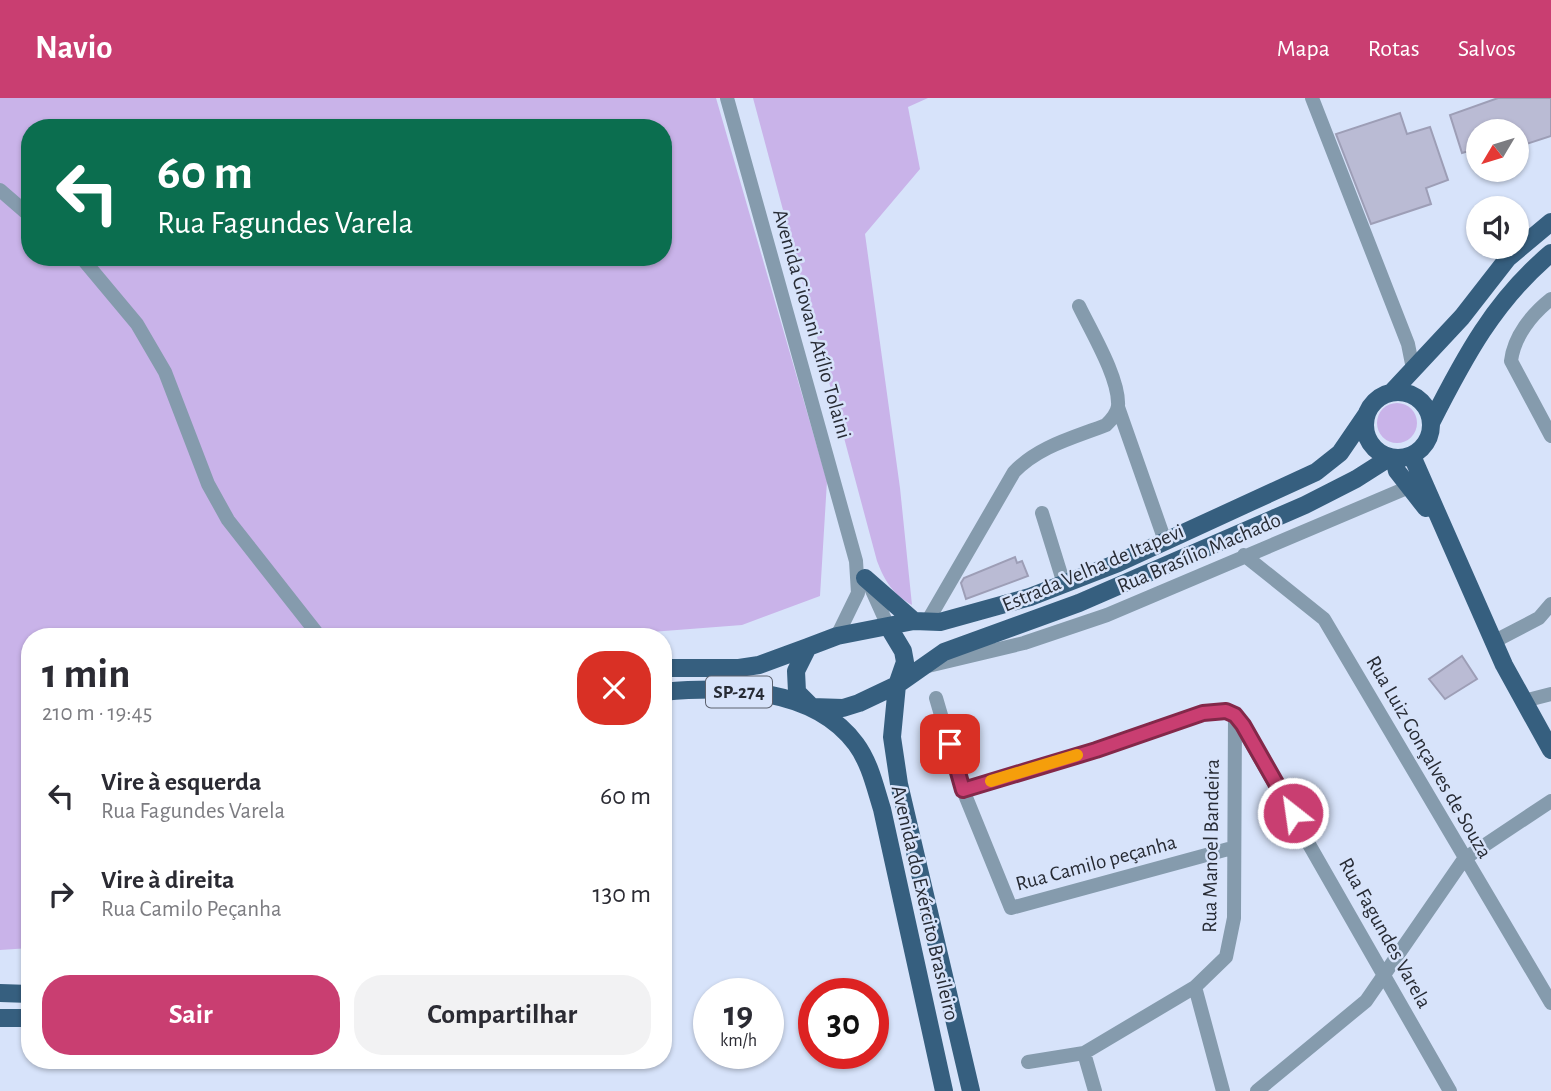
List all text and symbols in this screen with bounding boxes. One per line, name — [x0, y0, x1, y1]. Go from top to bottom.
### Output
text: Navio — [35, 32, 113, 65]
text: Mapa — [1277, 37, 1330, 61]
text: Rotas — [1368, 37, 1420, 61]
text: Salvos — [1458, 37, 1516, 61]
north arrow — [1466, 119, 1530, 182]
map controls — [1466, 119, 1529, 259]
icon: left — [42, 147, 133, 238]
text: 60 m — [157, 149, 253, 198]
button: sound — [1466, 196, 1529, 259]
text: Rua Fagundes Varela — [157, 207, 413, 239]
street label: Avenida Giovani Atílio Tolaini — [769, 207, 855, 441]
street label: Rua Brasílio Machado — [1114, 509, 1284, 597]
street label: Estrada Velha de Itapevi — [999, 520, 1187, 616]
button: close — [577, 651, 651, 725]
street label: Rua Luiz Gonçalves de Souza — [1362, 652, 1496, 862]
text: 1 min — [42, 653, 131, 695]
road number: SP-274 — [706, 677, 772, 708]
text: 210 m · 19:45 — [42, 702, 152, 725]
pin — [920, 714, 980, 774]
icon: arrive — [931, 725, 969, 763]
street label: Rua Manoel Bandeira — [1199, 759, 1223, 933]
text: Vire à esquerda — [101, 769, 262, 795]
position arrow — [1256, 776, 1330, 850]
icon: left — [42, 777, 80, 815]
text: 60 m — [600, 783, 651, 809]
street label: Avenida do Exército Brasileiro — [888, 783, 962, 1023]
text: Rua Fagundes Varela — [101, 800, 285, 823]
street label: Rua Camilo peçanha — [1013, 831, 1179, 895]
street label: Rua Fagundes Varela — [1335, 854, 1435, 1012]
text: Vire à direita — [101, 867, 235, 893]
icon: right — [42, 875, 80, 913]
text: 130 m — [593, 881, 651, 907]
text: Rua Camilo Peçanha — [101, 898, 282, 921]
button: Sair — [42, 975, 340, 1055]
button: Compartilhar — [354, 975, 651, 1055]
speed limit sign: 30 — [798, 978, 889, 1069]
text: 19 — [724, 997, 753, 1032]
text: km/h — [720, 1032, 757, 1050]

